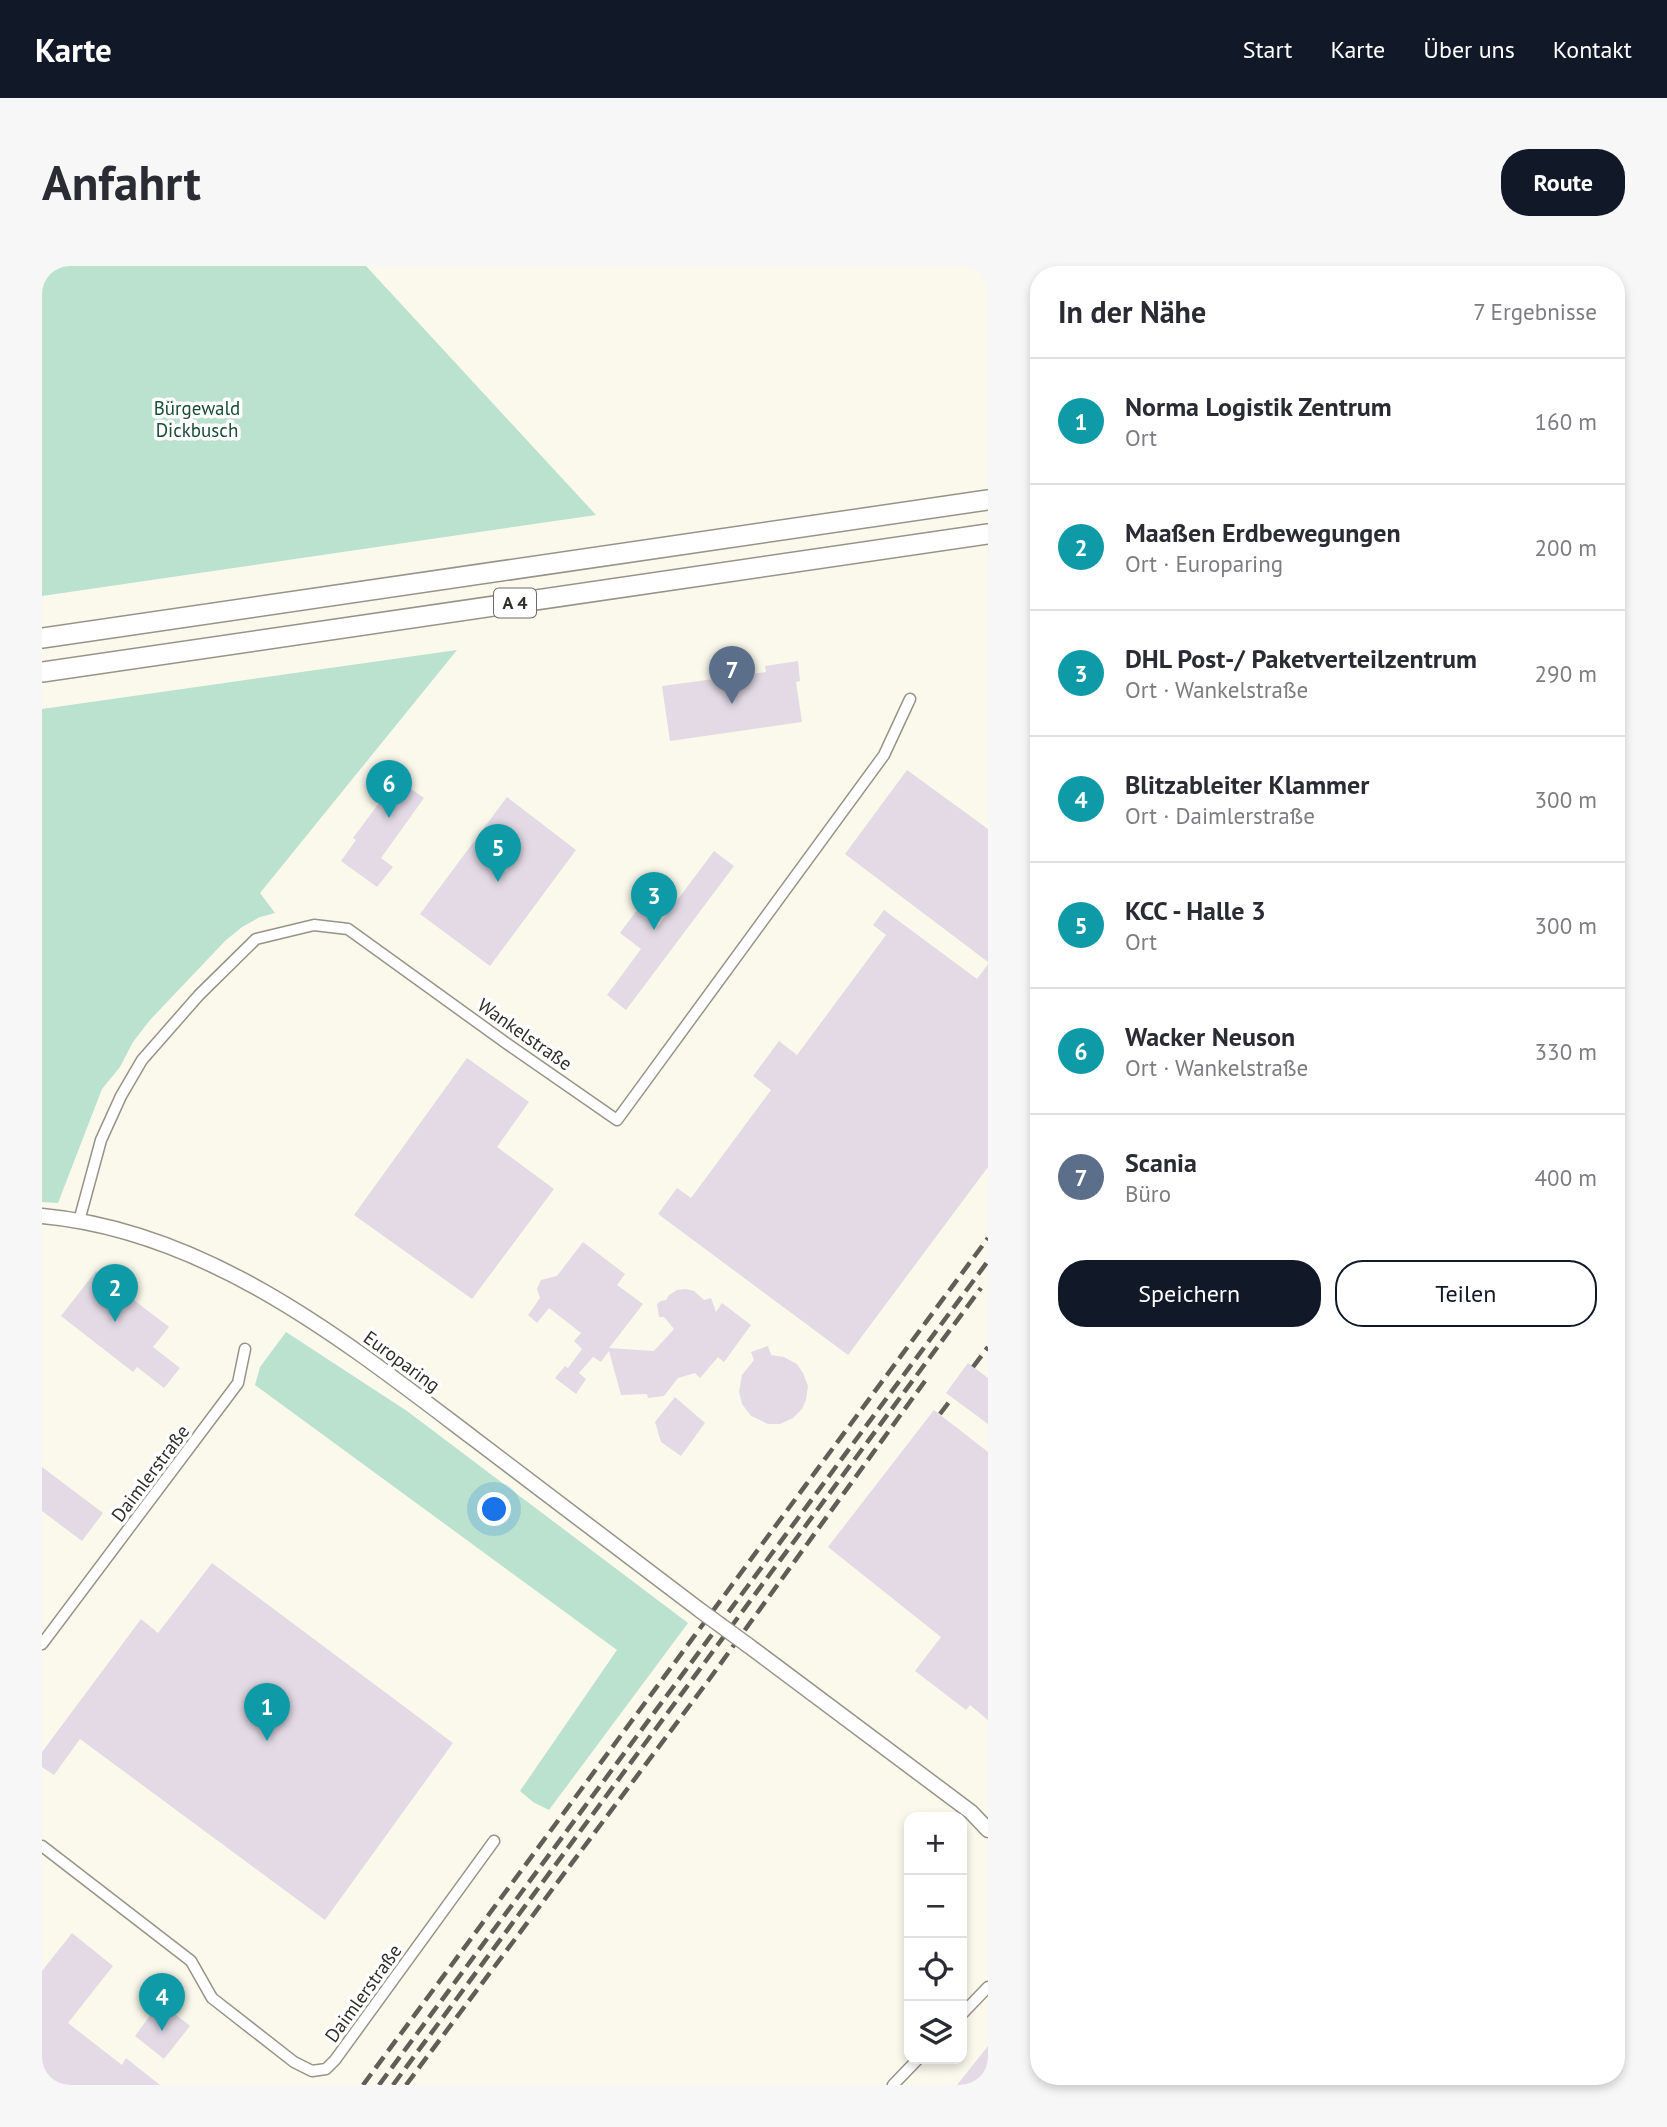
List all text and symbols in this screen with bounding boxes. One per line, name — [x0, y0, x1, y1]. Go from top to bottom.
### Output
text: Karte — [35, 28, 112, 71]
text: Start — [1243, 34, 1292, 65]
text: Karte — [1330, 34, 1385, 65]
text: Über uns — [1423, 34, 1515, 65]
text: Kontakt — [1553, 34, 1632, 65]
button: Route — [1501, 149, 1625, 216]
text: Anfahrt — [42, 150, 201, 214]
text: In der Nähe — [1058, 292, 1206, 331]
text: 7 Ergebnisse — [1473, 297, 1597, 326]
text: Norma Logistik Zentrum — [1125, 390, 1392, 423]
park label: Bürgewald Dickbusch — [154, 396, 240, 442]
text: 1 — [1074, 407, 1088, 436]
text: 160 m — [1535, 407, 1597, 436]
text: Ort — [1125, 423, 1157, 452]
text: Maaßen Erdbewegungen — [1125, 516, 1401, 549]
text: 2 — [1074, 533, 1088, 562]
text: 200 m — [1535, 533, 1597, 562]
text: Ort · Europaring — [1125, 549, 1283, 578]
road number: A 4 — [494, 589, 536, 618]
text: DHL Post-/ Paketverteilzentrum — [1125, 642, 1477, 675]
pin: 7 — [709, 646, 755, 704]
text: 3 — [1074, 659, 1088, 688]
text: 290 m — [1535, 659, 1597, 688]
text: Ort · Wankelstraße — [1125, 675, 1308, 704]
pin: 6 — [366, 760, 412, 818]
text: Blitzableiter Klammer — [1125, 768, 1369, 801]
text: 4 — [1074, 785, 1088, 814]
text: 300 m — [1535, 785, 1597, 814]
text: Ort · Daimlerstraße — [1125, 801, 1315, 830]
pin: 5 — [475, 824, 521, 882]
pin: 3 — [631, 872, 677, 930]
text: KCC - Halle 3 — [1125, 894, 1266, 927]
text: 5 — [1074, 911, 1088, 940]
text: 300 m — [1535, 911, 1597, 940]
text: Ort — [1125, 927, 1157, 956]
street label: Wankelstraße — [473, 993, 577, 1075]
text: Wacker Neuson — [1125, 1020, 1295, 1053]
text: 6 — [1074, 1037, 1088, 1066]
text: 330 m — [1535, 1037, 1597, 1066]
text: Ort · Wankelstraße — [1125, 1053, 1308, 1082]
text: Scania — [1125, 1146, 1197, 1179]
text: 7 — [1074, 1163, 1088, 1192]
text: 400 m — [1535, 1163, 1597, 1192]
text: Büro — [1125, 1179, 1171, 1208]
button: Speichern — [1058, 1260, 1321, 1327]
button: Teilen — [1335, 1260, 1597, 1327]
pin: 2 — [92, 1264, 138, 1322]
street label: Europaring — [359, 1325, 445, 1397]
street label: Daimlerstraße — [106, 1420, 194, 1526]
your location — [477, 1492, 511, 1526]
pin: 1 — [244, 1683, 290, 1741]
map controls — [904, 1812, 967, 2064]
button: + — [904, 1812, 967, 1875]
button: − — [904, 1875, 967, 1938]
button: locate — [904, 1938, 967, 2001]
street label: Daimlerstraße — [319, 1939, 407, 2047]
pin: 4 — [139, 1973, 185, 2031]
button: layers — [904, 2001, 967, 2064]

